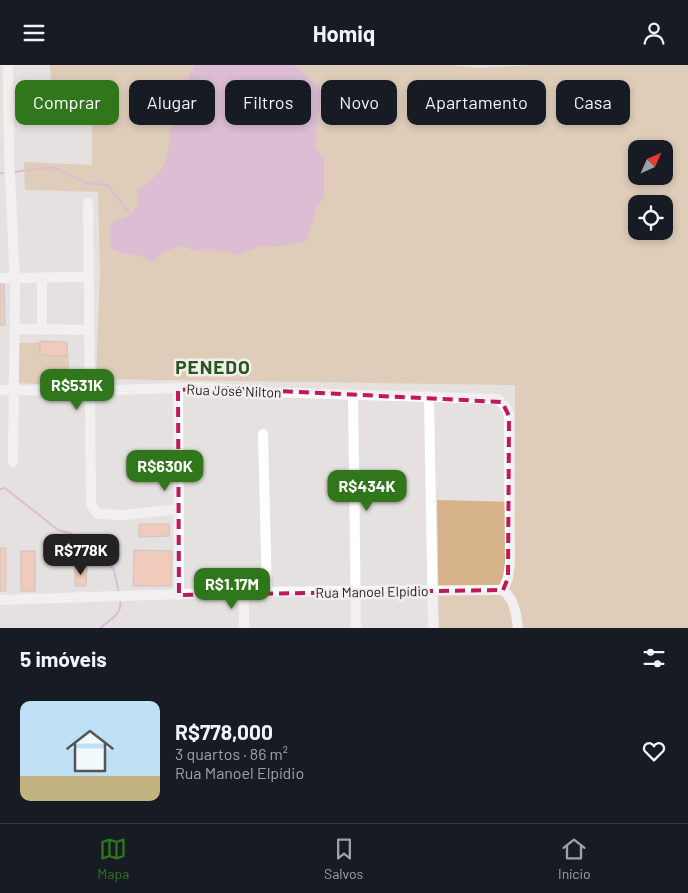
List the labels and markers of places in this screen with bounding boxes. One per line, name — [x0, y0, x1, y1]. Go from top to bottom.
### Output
pin: R$531K — [36, 369, 118, 411]
pin: R$630K — [124, 449, 206, 492]
pin: R$434K — [326, 469, 408, 512]
pin: R$778K — [40, 533, 122, 576]
pin: R$1.17M — [186, 567, 278, 610]

